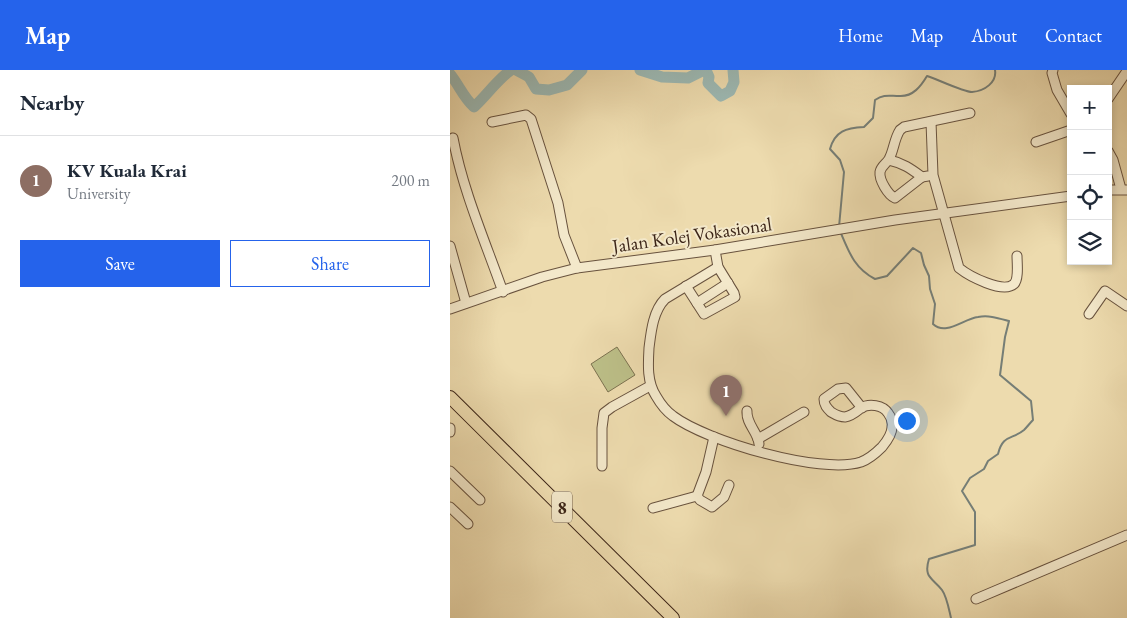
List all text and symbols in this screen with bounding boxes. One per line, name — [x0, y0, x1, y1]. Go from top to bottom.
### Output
text: Map — [25, 20, 70, 51]
text: Home — [838, 24, 883, 47]
text: Map — [911, 24, 943, 47]
text: About — [971, 24, 1017, 47]
text: Contact — [1045, 24, 1102, 47]
map controls — [1067, 85, 1112, 265]
button: + — [1067, 85, 1112, 130]
text: Nearby — [20, 89, 84, 116]
button: − — [1067, 130, 1112, 175]
text: KV Kuala Krai — [67, 158, 187, 183]
text: 1 — [32, 170, 40, 191]
text: 200 m — [391, 170, 430, 191]
button: locate — [1067, 175, 1112, 220]
text: University — [67, 183, 131, 204]
street label: Jalan Kolej Vokasional — [609, 211, 774, 259]
button: layers — [1067, 220, 1112, 265]
button: Save — [20, 240, 220, 287]
button: Share — [230, 240, 430, 287]
pin: 1 — [710, 375, 742, 416]
your location — [894, 408, 920, 434]
road number: 8 — [552, 492, 572, 522]

